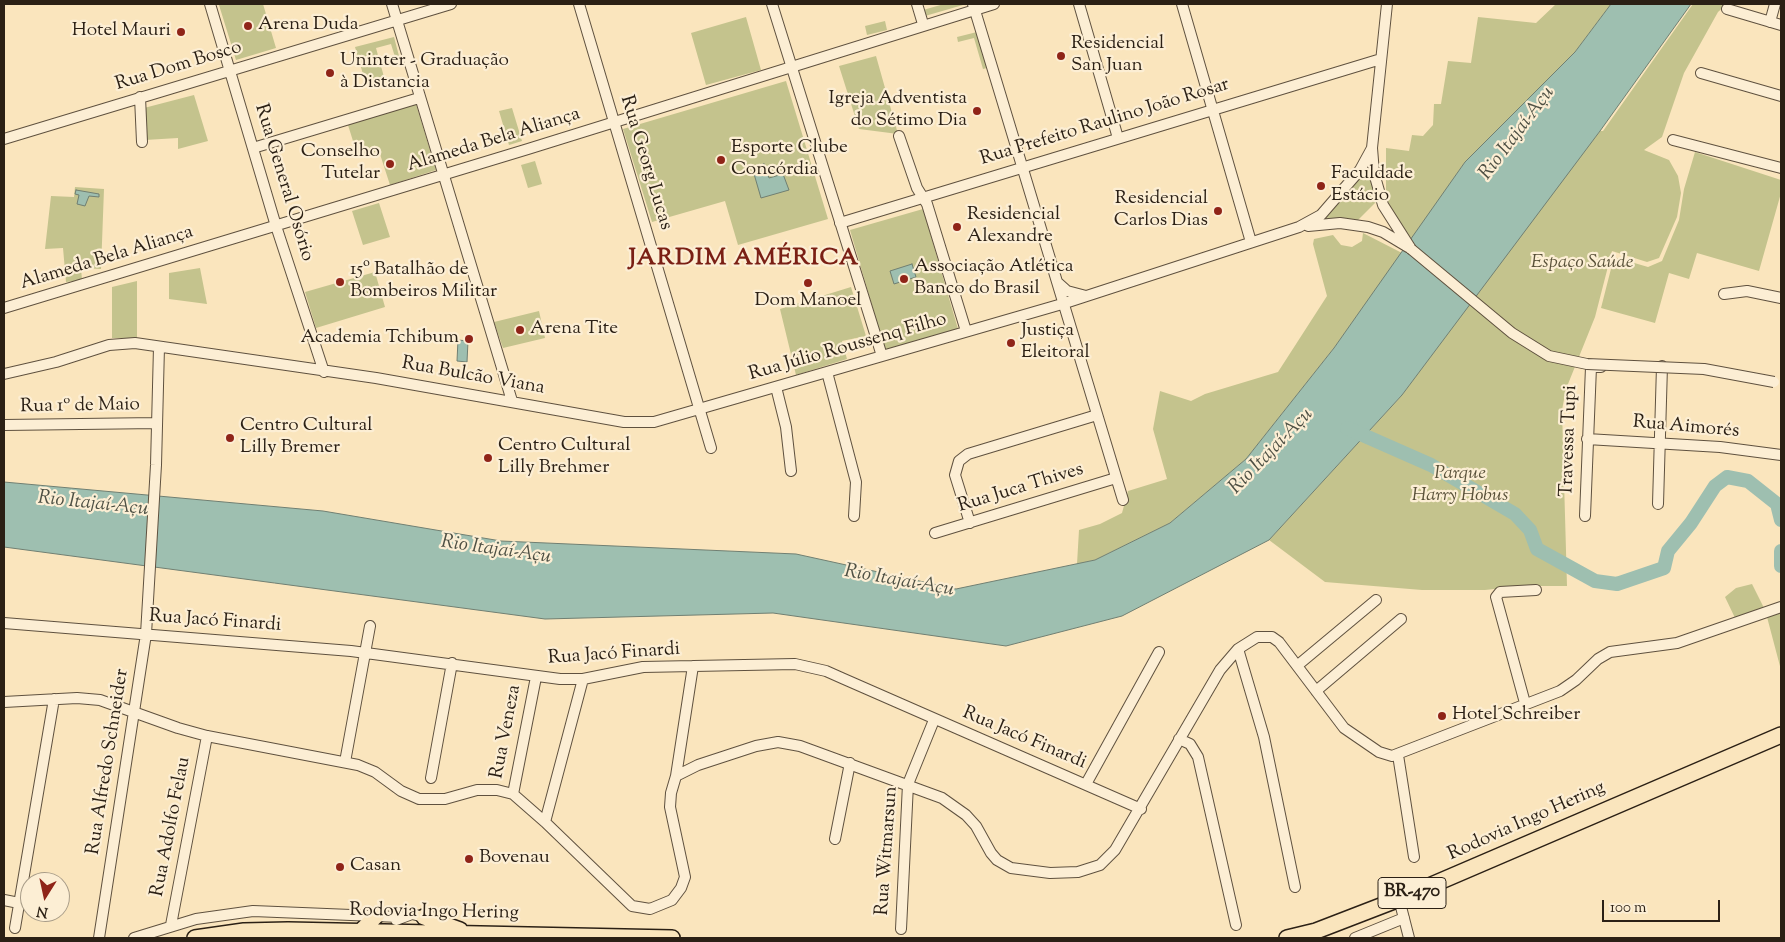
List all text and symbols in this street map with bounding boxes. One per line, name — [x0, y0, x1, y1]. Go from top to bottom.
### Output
place label: Arena Duda — [258, 15, 359, 37]
marker: Arena Duda — [242, 20, 254, 32]
place label: Hotel Mauri — [72, 21, 171, 43]
marker: Hotel Mauri — [175, 26, 187, 38]
place label: Residencial San Juan — [1071, 34, 1164, 78]
street label: Rua Dom Bosco — [113, 37, 245, 97]
marker: Residencial San Juan — [1055, 50, 1067, 62]
place label: Uninter - Graduação à Distancia — [340, 51, 509, 95]
marker: Uninter - Graduação à Distancia — [324, 67, 336, 79]
street label: Rua Prefeito Raulino João Rosar — [978, 74, 1232, 172]
water label: Rio Itajaí-Açu — [1475, 82, 1561, 186]
place label: Igreja Adventista do Sétimo Dia — [829, 89, 967, 133]
street label: Rua Georg Lucas — [614, 93, 676, 233]
street label: Rua General Osório — [248, 102, 318, 264]
street label: Alameda Bela Aliança — [405, 104, 583, 178]
marker: Igreja Adventista do Sétimo Dia — [971, 105, 983, 117]
place label: Esporte Clube Concórdia — [731, 138, 848, 182]
place label: Conselho Tutelar — [301, 142, 380, 186]
marker: Esporte Clube Concórdia — [715, 154, 727, 166]
marker: Conselho Tutelar — [384, 158, 396, 170]
place label: Faculdade Estácio — [1331, 164, 1413, 208]
marker: Faculdade Estácio — [1315, 180, 1327, 192]
place label: Residencial Carlos Dias — [1114, 189, 1208, 233]
place label: Residencial Alexandre — [967, 205, 1060, 249]
marker: Residencial Carlos Dias — [1212, 205, 1224, 217]
marker: Residencial Alexandre — [951, 221, 963, 233]
street label: Alameda Bela Aliança — [18, 222, 196, 296]
district label: JARDIM AMÉRICA — [627, 246, 861, 274]
park label: Espaço Saúde — [1531, 253, 1633, 275]
place label: Associação Atlética Banco do Brasil — [914, 257, 1074, 301]
place label: 15º Batalhão de Bombeiros Militar — [350, 260, 497, 304]
marker: Associação Atlética Banco do Brasil — [898, 273, 910, 285]
marker: 15º Batalhão de Bombeiros Militar — [334, 276, 346, 288]
marker: Dom Manoel — [802, 277, 814, 289]
place label: Dom Manoel — [755, 291, 861, 313]
street label: Rua Júlio Roussenq Filho — [747, 309, 949, 387]
place label: Arena Tite — [530, 319, 618, 341]
place label: Justiça Eleitoral — [1021, 321, 1090, 365]
marker: Arena Tite — [514, 324, 526, 336]
place label: Academia Tchibum — [301, 328, 459, 350]
marker: Academia Tchibum — [463, 333, 475, 345]
marker: Justiça Eleitoral — [1005, 337, 1017, 349]
street label: Rua Bulcão Viana — [400, 353, 546, 401]
street label: Travessa Tupi — [1557, 385, 1583, 497]
street label: Rua 1º de Maio — [20, 395, 140, 419]
water label: Rio Itajaí-Açu — [1225, 404, 1319, 500]
street label: Rua Aimorés — [1632, 412, 1740, 444]
place label: Centro Cultural Lilly Bremer — [240, 416, 372, 460]
marker: Centro Cultural Lilly Bremer — [224, 432, 236, 444]
place label: Centro Cultural Lilly Brehmer — [498, 436, 630, 480]
marker: Centro Cultural Lilly Brehmer — [482, 452, 494, 464]
street label: Rua Juca Thives — [955, 459, 1087, 519]
park label: Parque Harry Hobus — [1412, 464, 1508, 508]
water label: Rio Itajaí-Açu — [37, 487, 149, 523]
water label: Rio Itajaí-Açu — [439, 531, 553, 571]
water label: Rio Itajaí-Açu — [842, 561, 956, 603]
street label: Rua Jacó Finardi — [148, 606, 282, 638]
street label: Rua Jacó Finardi — [547, 639, 681, 671]
street label: Rua Alfredo Schneider — [83, 667, 135, 857]
street label: Rua Veneza — [487, 683, 527, 781]
street label: Rua Jacó Finardi — [959, 703, 1089, 775]
place label: Hotel Schreiber — [1452, 705, 1580, 727]
marker: Hotel Schreiber — [1436, 710, 1448, 722]
street label: Rua Adolfo Felau — [147, 755, 197, 899]
street label: Rodovia Ingo Hering — [1445, 777, 1609, 867]
street label: Rua Witmarsun — [872, 786, 904, 916]
place label: Bovenau — [479, 848, 550, 870]
marker: Bovenau — [463, 853, 475, 865]
place label: Casan — [350, 856, 401, 878]
marker: Casan — [334, 861, 346, 873]
north arrow — [20, 872, 70, 922]
road number: BR-470 — [1378, 878, 1446, 908]
scale bar — [1605, 890, 1722, 922]
text: 100 m — [1610, 898, 1646, 919]
text: N — [35, 900, 50, 922]
street label: Rodovia Ingo Hering — [349, 900, 519, 926]

